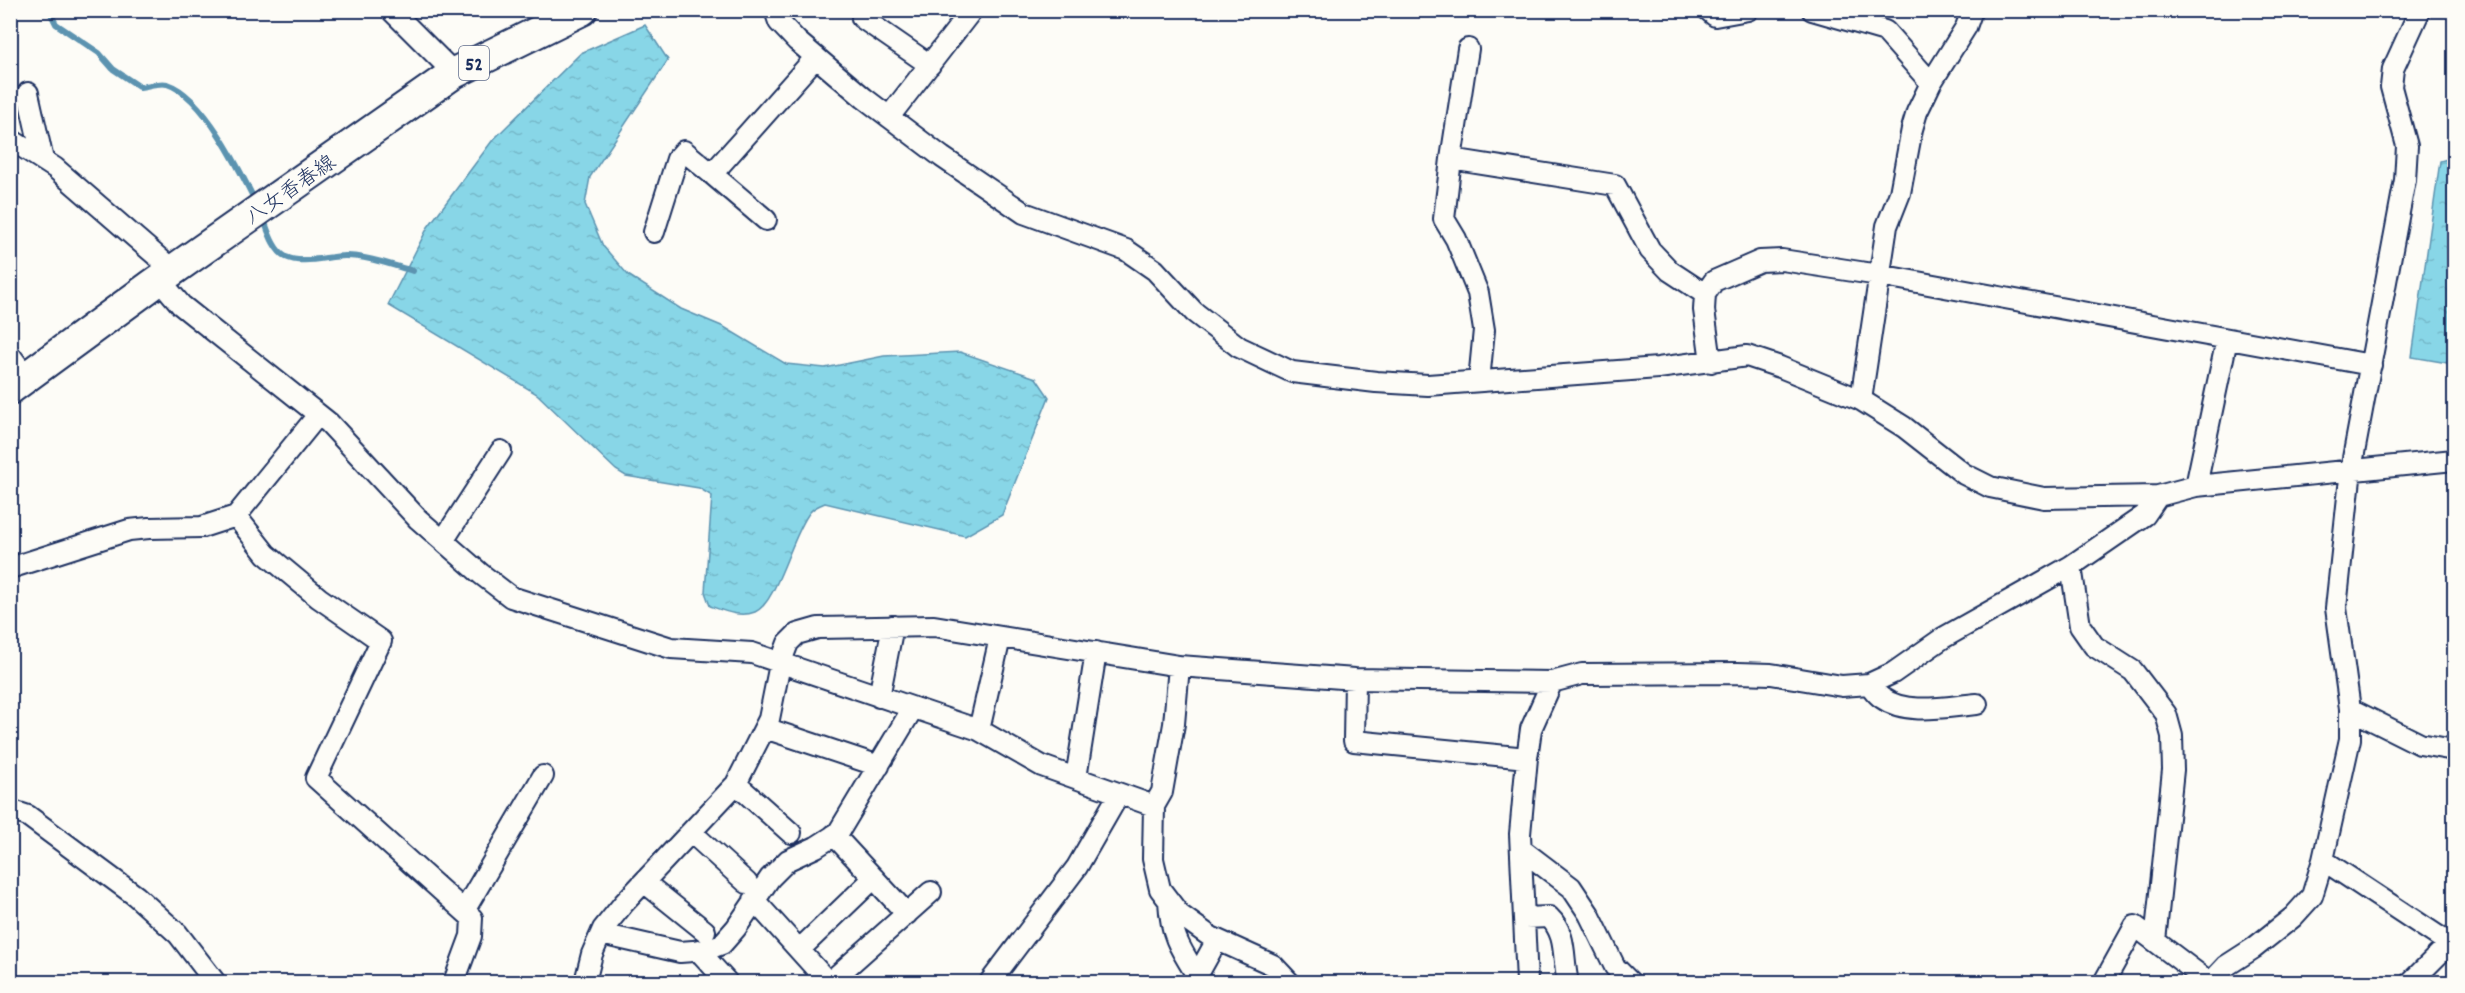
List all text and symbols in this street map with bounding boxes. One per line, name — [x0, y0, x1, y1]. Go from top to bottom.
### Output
road number: 52 — [459, 46, 489, 80]
street label: 八女香春線 — [240, 149, 343, 234]

